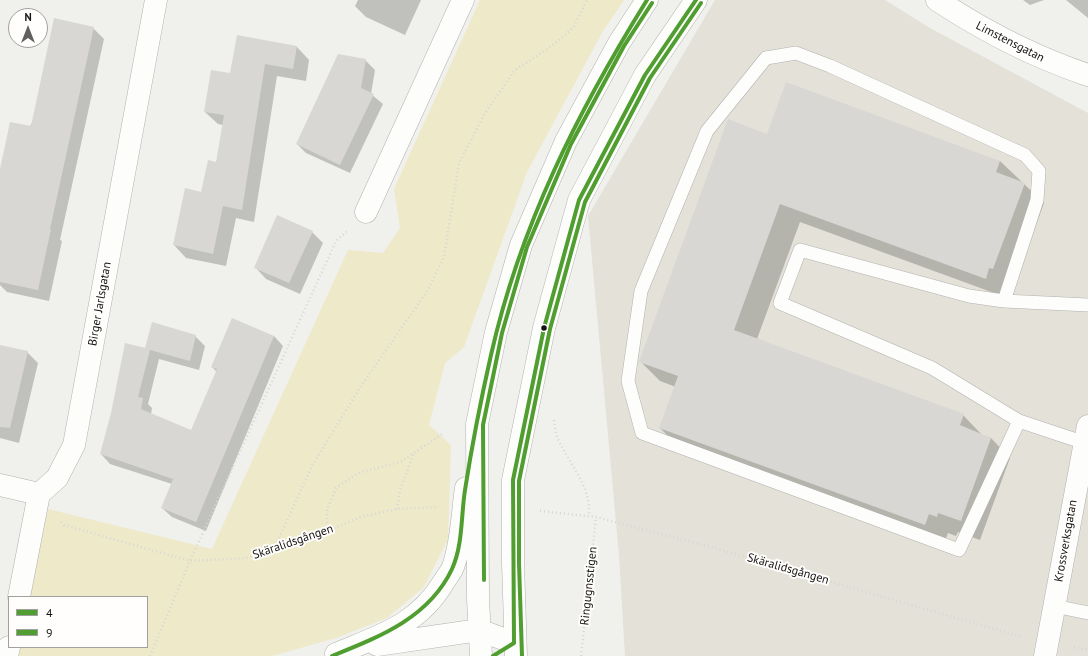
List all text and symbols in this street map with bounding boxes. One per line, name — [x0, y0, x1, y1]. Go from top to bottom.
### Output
north arrow — [8, 8, 48, 48]
text: N — [24, 10, 32, 24]
street label: Limstensgatan — [973, 19, 1047, 65]
street label: Birger Jarlsgatan — [86, 261, 114, 347]
unlabelled marker — [539, 323, 549, 333]
street label: Krossverksgatan — [1052, 499, 1080, 583]
street label: Skäralidsgången — [251, 521, 335, 563]
street label: Ringugnsstigen — [578, 546, 600, 626]
street label: Skäralidsgången — [745, 550, 831, 588]
legend — [8, 596, 148, 648]
text: 4 — [46, 605, 53, 620]
text: 9 — [46, 625, 53, 640]

